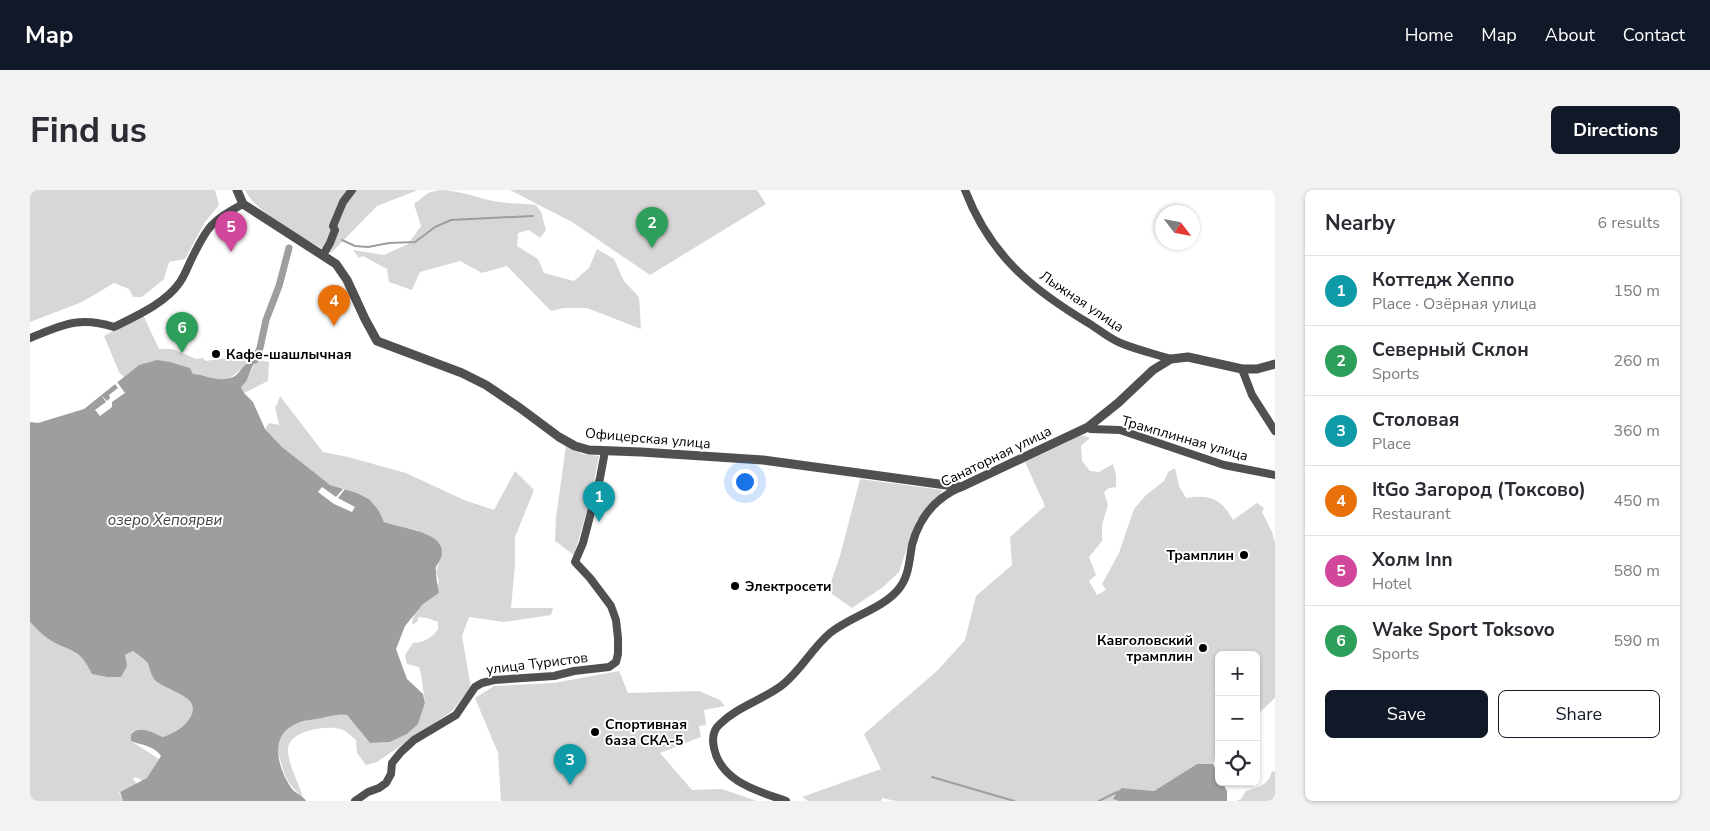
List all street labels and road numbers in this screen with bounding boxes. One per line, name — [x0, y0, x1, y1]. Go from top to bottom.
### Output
street label: Лыжная улица — [1036, 266, 1127, 337]
street label: Трамплинная улица — [1119, 411, 1250, 466]
street label: Санаторная улица — [938, 421, 1055, 492]
street label: Офицерская улица — [584, 424, 712, 453]
street label: улица Туристов — [485, 648, 589, 679]

